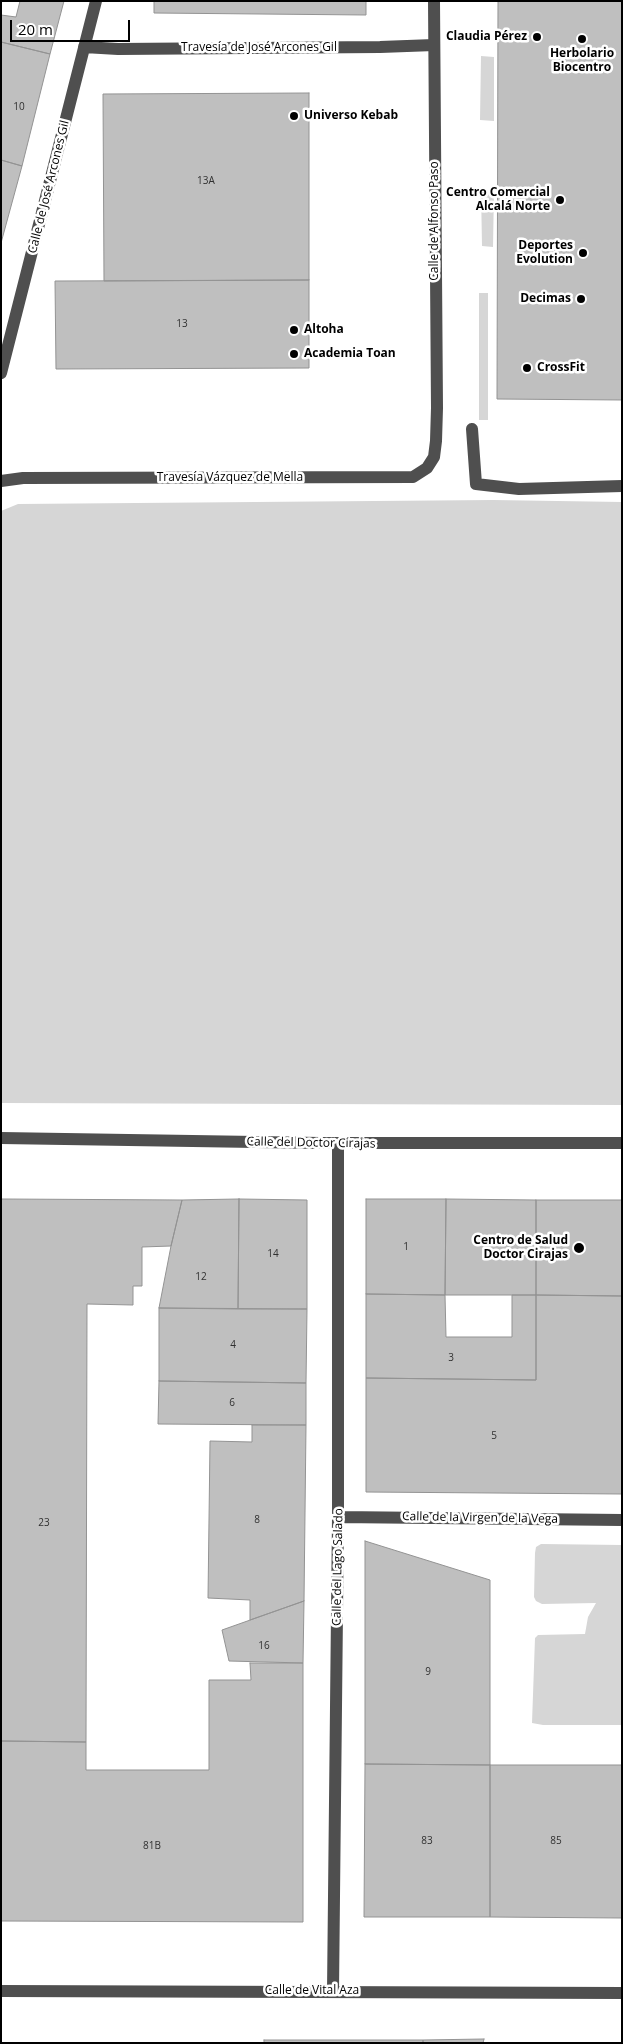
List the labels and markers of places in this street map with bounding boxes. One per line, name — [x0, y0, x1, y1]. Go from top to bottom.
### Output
place label: Claudia Pérez — [446, 30, 527, 44]
marker: Claudia Pérez — [531, 31, 543, 43]
marker: Herbolario Biocentro — [576, 33, 588, 45]
place label: Herbolario Biocentro — [550, 47, 614, 75]
place label: Universo Kebab — [304, 109, 398, 123]
marker: Universo Kebab — [288, 110, 300, 122]
place label: Centro Comercial Alcalá Norte — [446, 186, 550, 214]
marker: Centro Comercial Alcalá Norte — [554, 194, 566, 206]
place label: Deportes Evolution — [516, 239, 573, 267]
marker: Deportes Evolution — [577, 247, 589, 259]
place label: Decimas — [520, 292, 571, 306]
marker: Decimas — [575, 293, 587, 305]
place label: Altoha — [304, 323, 344, 337]
marker: Altoha — [288, 324, 300, 336]
place label: Academia Toan — [304, 347, 396, 361]
marker: Academia Toan — [288, 348, 300, 360]
place label: CrossFit — [537, 361, 585, 375]
marker: CrossFit — [521, 362, 533, 374]
place label: Centro de Salud Doctor Cirajas — [473, 1234, 568, 1262]
marker: Centro de Salud Doctor Cirajas — [572, 1241, 586, 1255]

